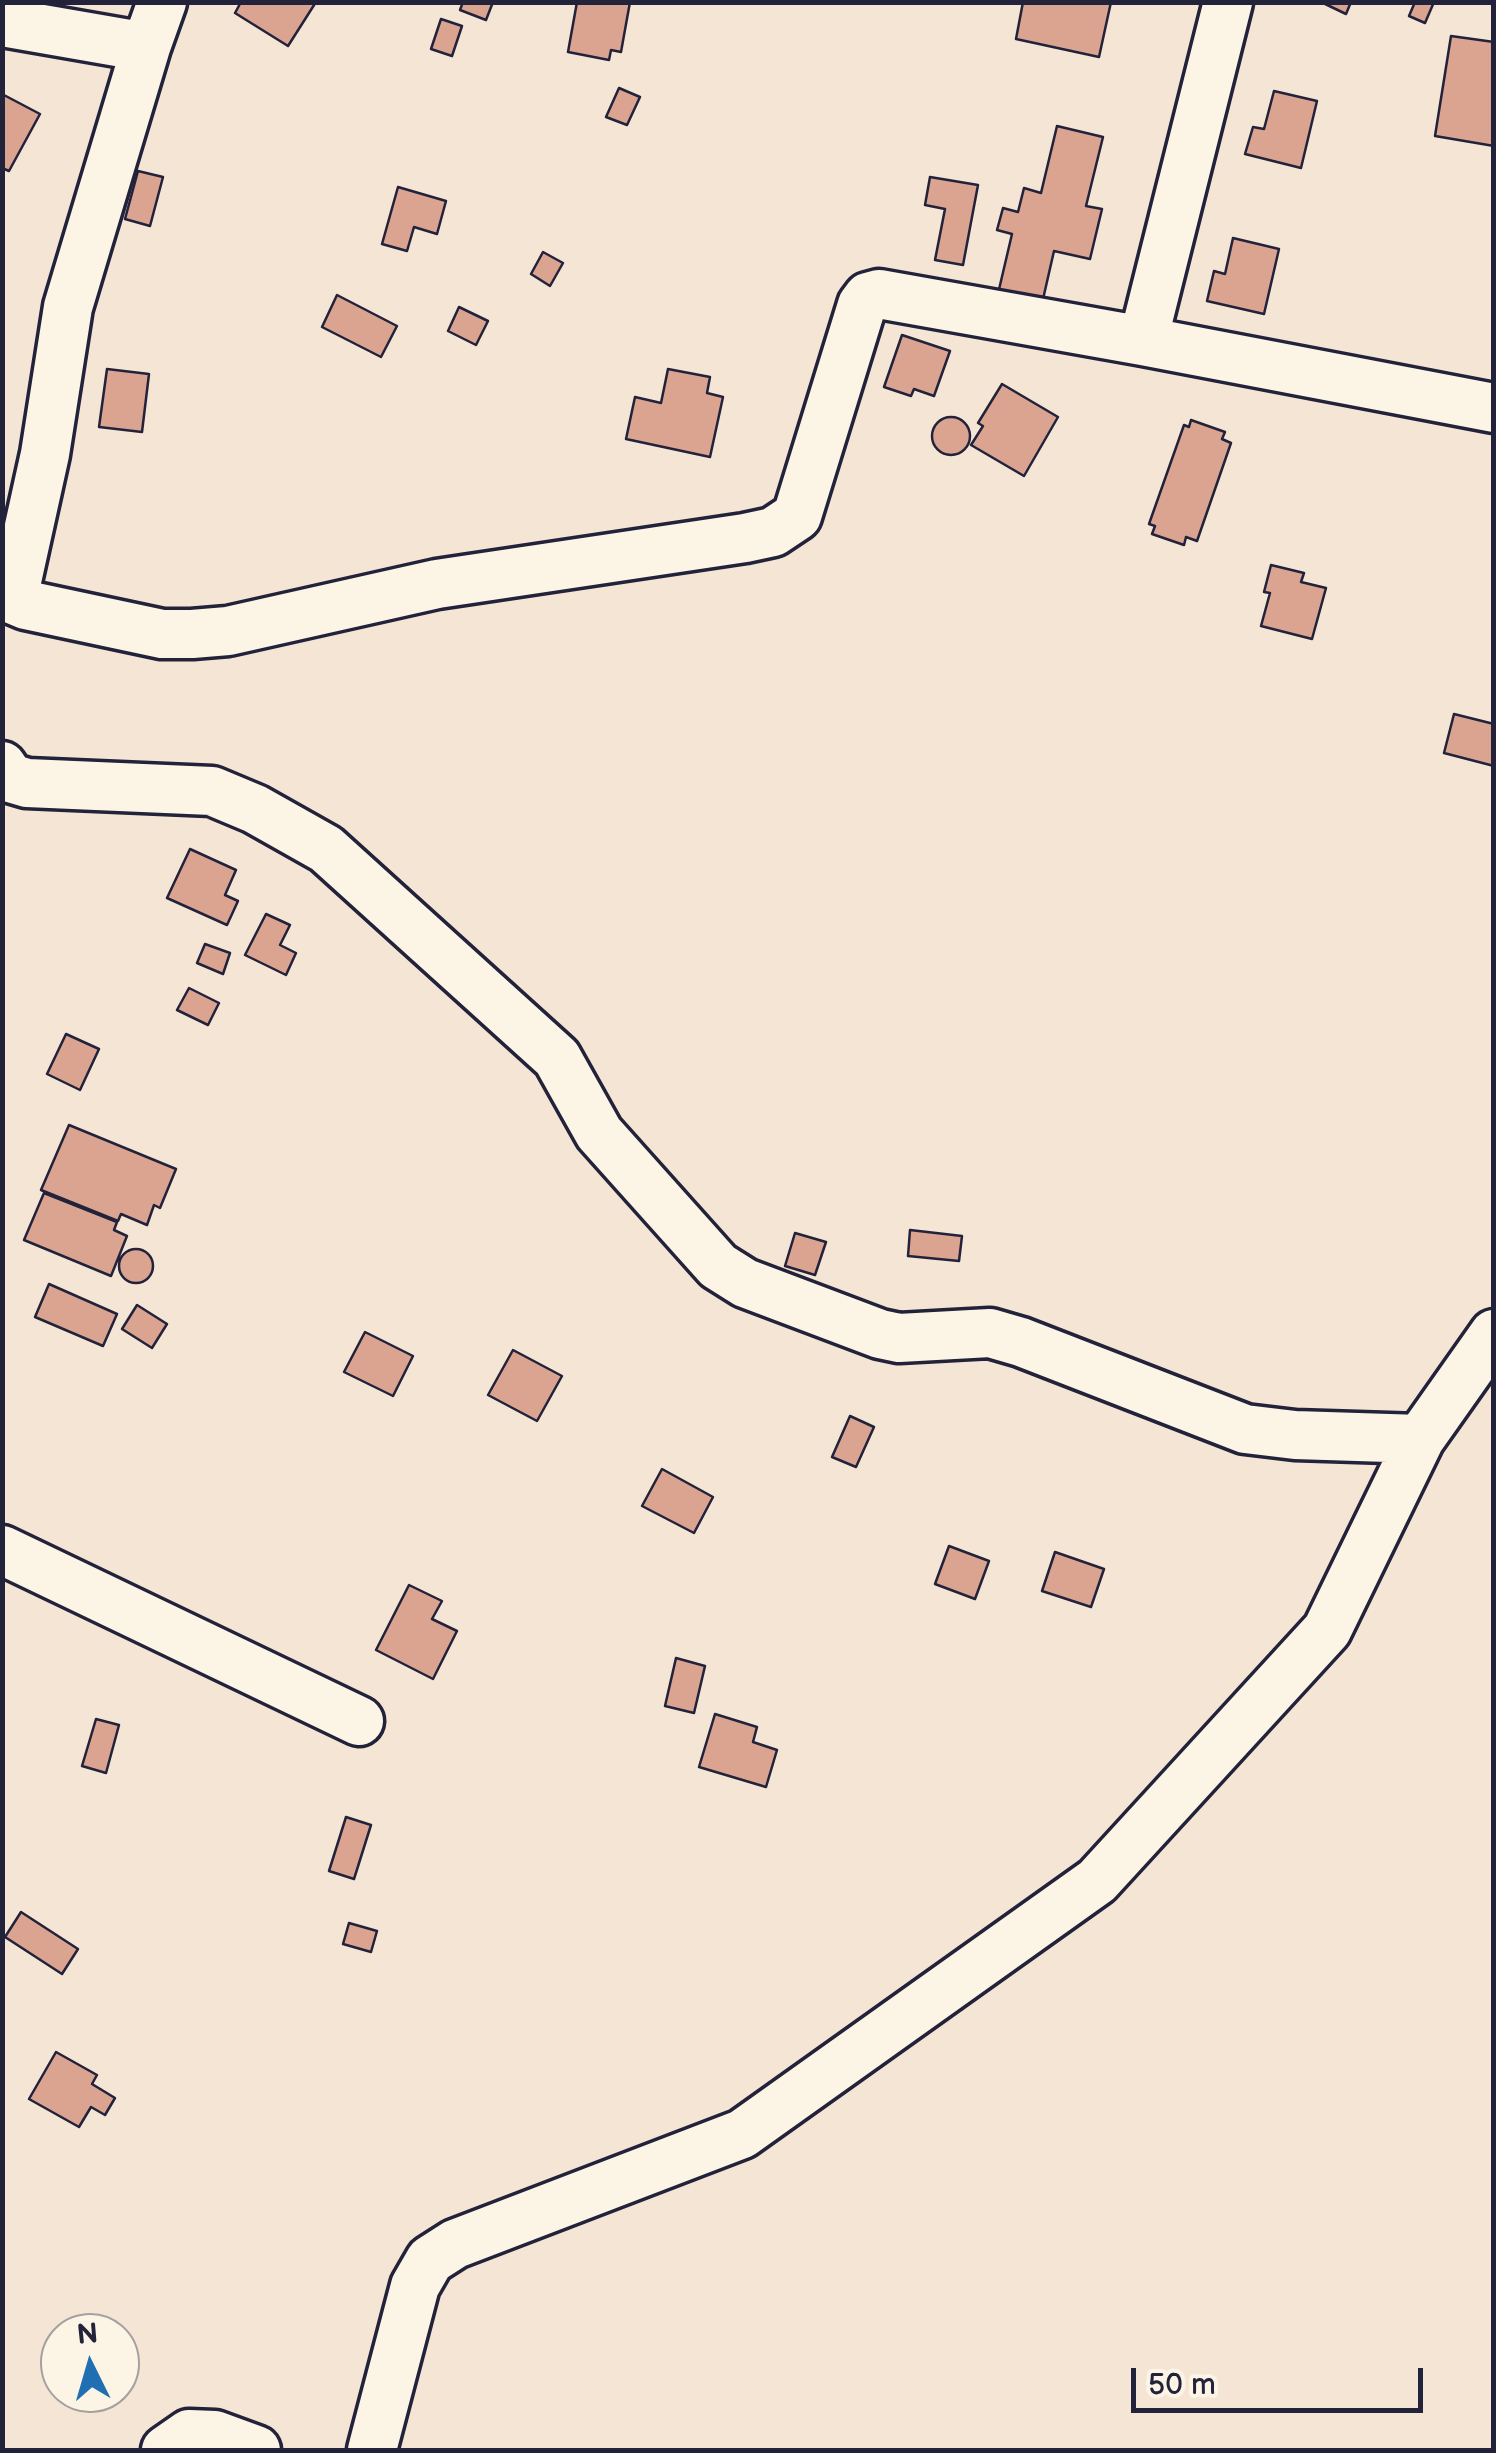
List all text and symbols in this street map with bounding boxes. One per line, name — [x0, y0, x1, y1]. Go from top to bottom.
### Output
north arrow — [40, 2313, 140, 2413]
text: N — [76, 2317, 99, 2352]
scale bar — [1136, 2348, 1428, 2410]
text: 50 m — [1148, 2367, 1216, 2403]

